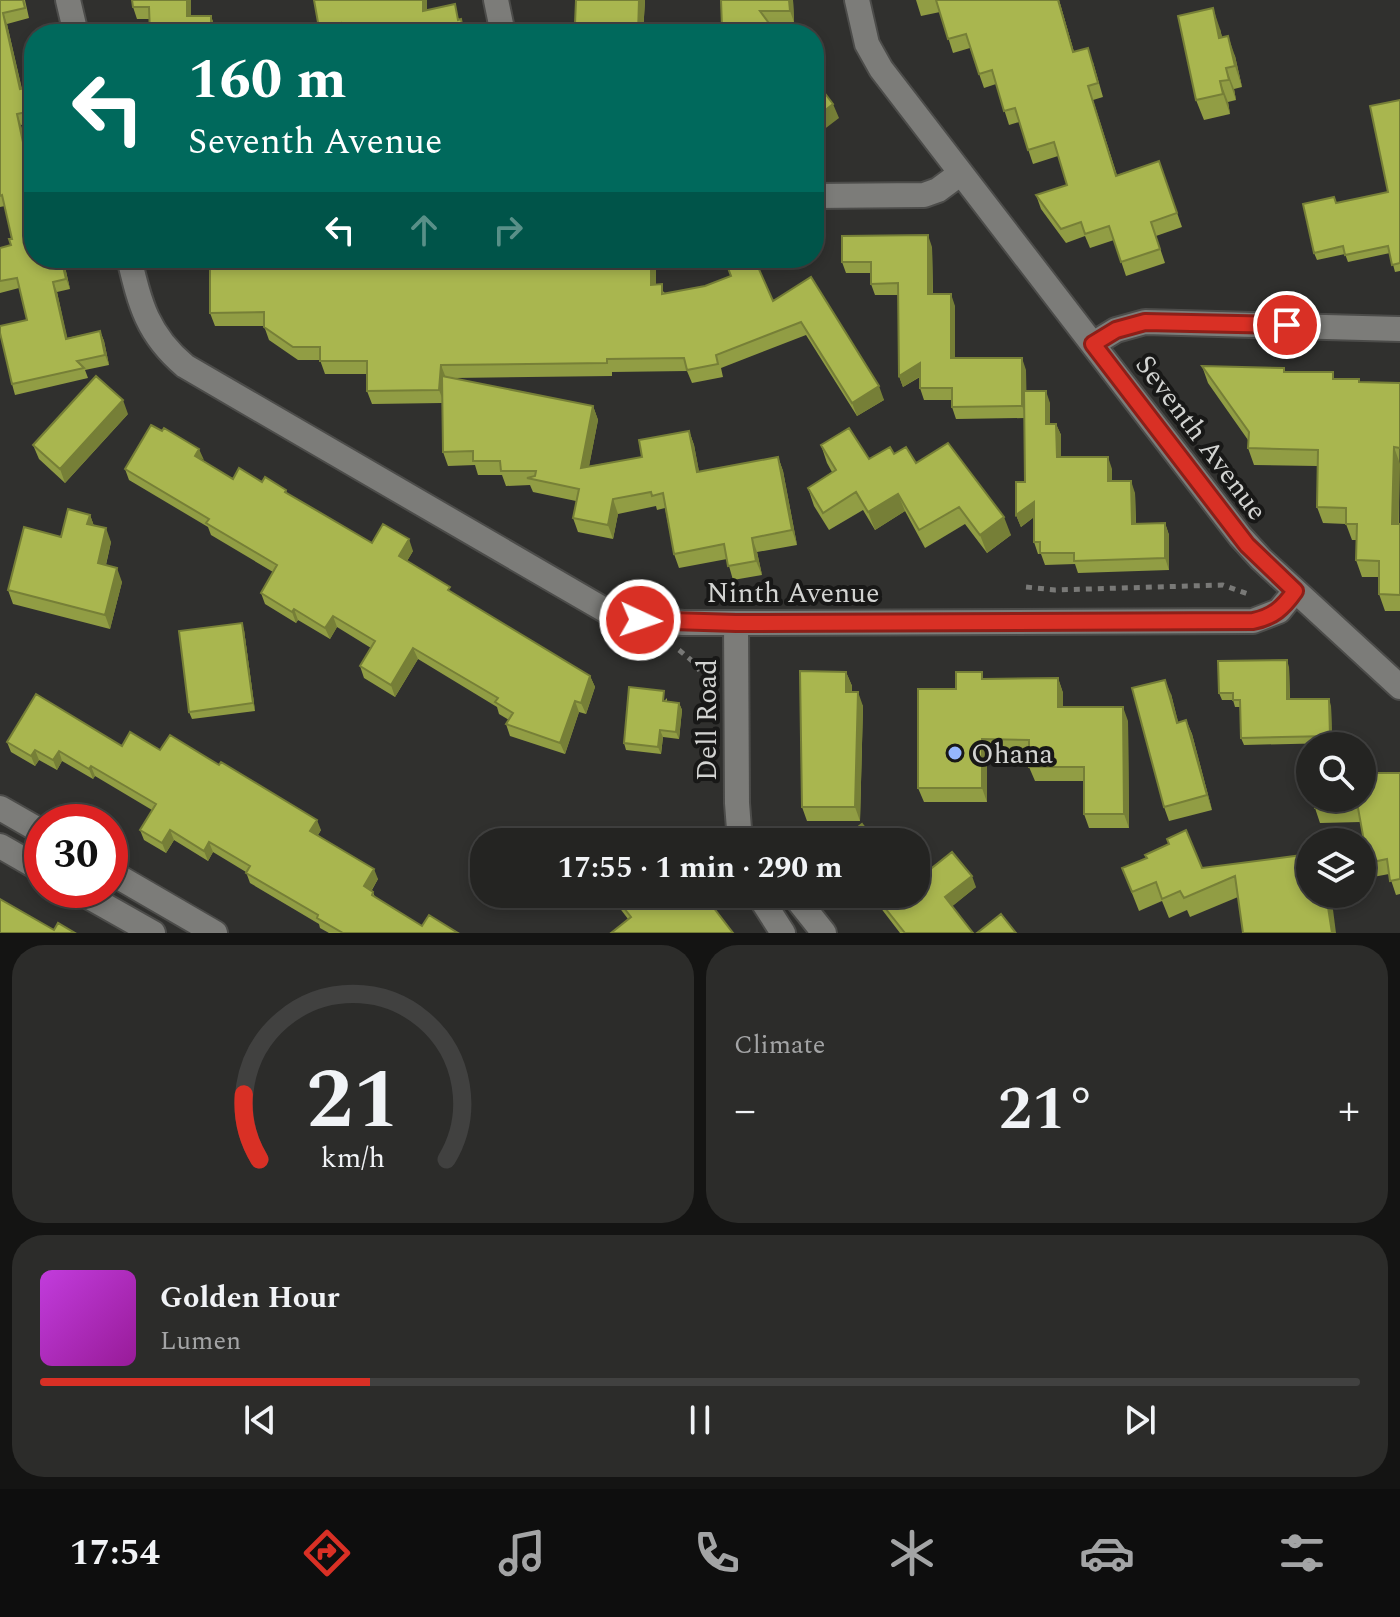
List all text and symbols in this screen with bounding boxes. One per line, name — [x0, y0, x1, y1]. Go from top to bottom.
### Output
text: 160 m — [188, 38, 347, 123]
icon: left — [56, 56, 160, 160]
text: Seventh Avenue — [188, 115, 442, 170]
icon: left — [318, 208, 362, 252]
icon: ahead — [402, 208, 446, 252]
icon: right — [486, 208, 530, 252]
pin — [1253, 291, 1321, 359]
icon: arrive — [1265, 303, 1309, 347]
street label: Seventh Avenue — [1124, 346, 1278, 530]
street label: Ninth Avenue — [706, 572, 880, 615]
position arrow — [598, 578, 682, 662]
street label: Dell Road — [686, 659, 729, 781]
map controls — [1296, 732, 1376, 908]
button: search — [1296, 732, 1376, 812]
place label: Ohana — [971, 733, 1054, 776]
marker: Ohana — [946, 744, 964, 762]
speed limit sign: 30 — [24, 804, 128, 908]
button: layers — [1296, 828, 1376, 908]
text: 17:55 · 1 min · 290 m — [557, 845, 843, 891]
text: Climate — [734, 1025, 825, 1065]
text: 21 — [306, 1038, 400, 1165]
text: 21° — [998, 1064, 1096, 1156]
text: − — [734, 1077, 756, 1144]
text: + — [1338, 1077, 1360, 1144]
text: km/h — [321, 1137, 385, 1180]
text: Golden Hour — [160, 1275, 340, 1321]
text: Lumen — [160, 1321, 241, 1361]
icon: previous — [238, 1398, 282, 1442]
icon: pause — [678, 1398, 722, 1442]
icon: next — [1118, 1398, 1162, 1442]
icon: directions — [299, 1525, 355, 1581]
icon: music — [494, 1525, 550, 1581]
icon: phone — [689, 1525, 745, 1581]
icon: climate — [884, 1525, 940, 1581]
icon: car — [1079, 1525, 1135, 1581]
icon: filters — [1274, 1525, 1330, 1581]
text: 17:54 — [70, 1526, 160, 1581]

